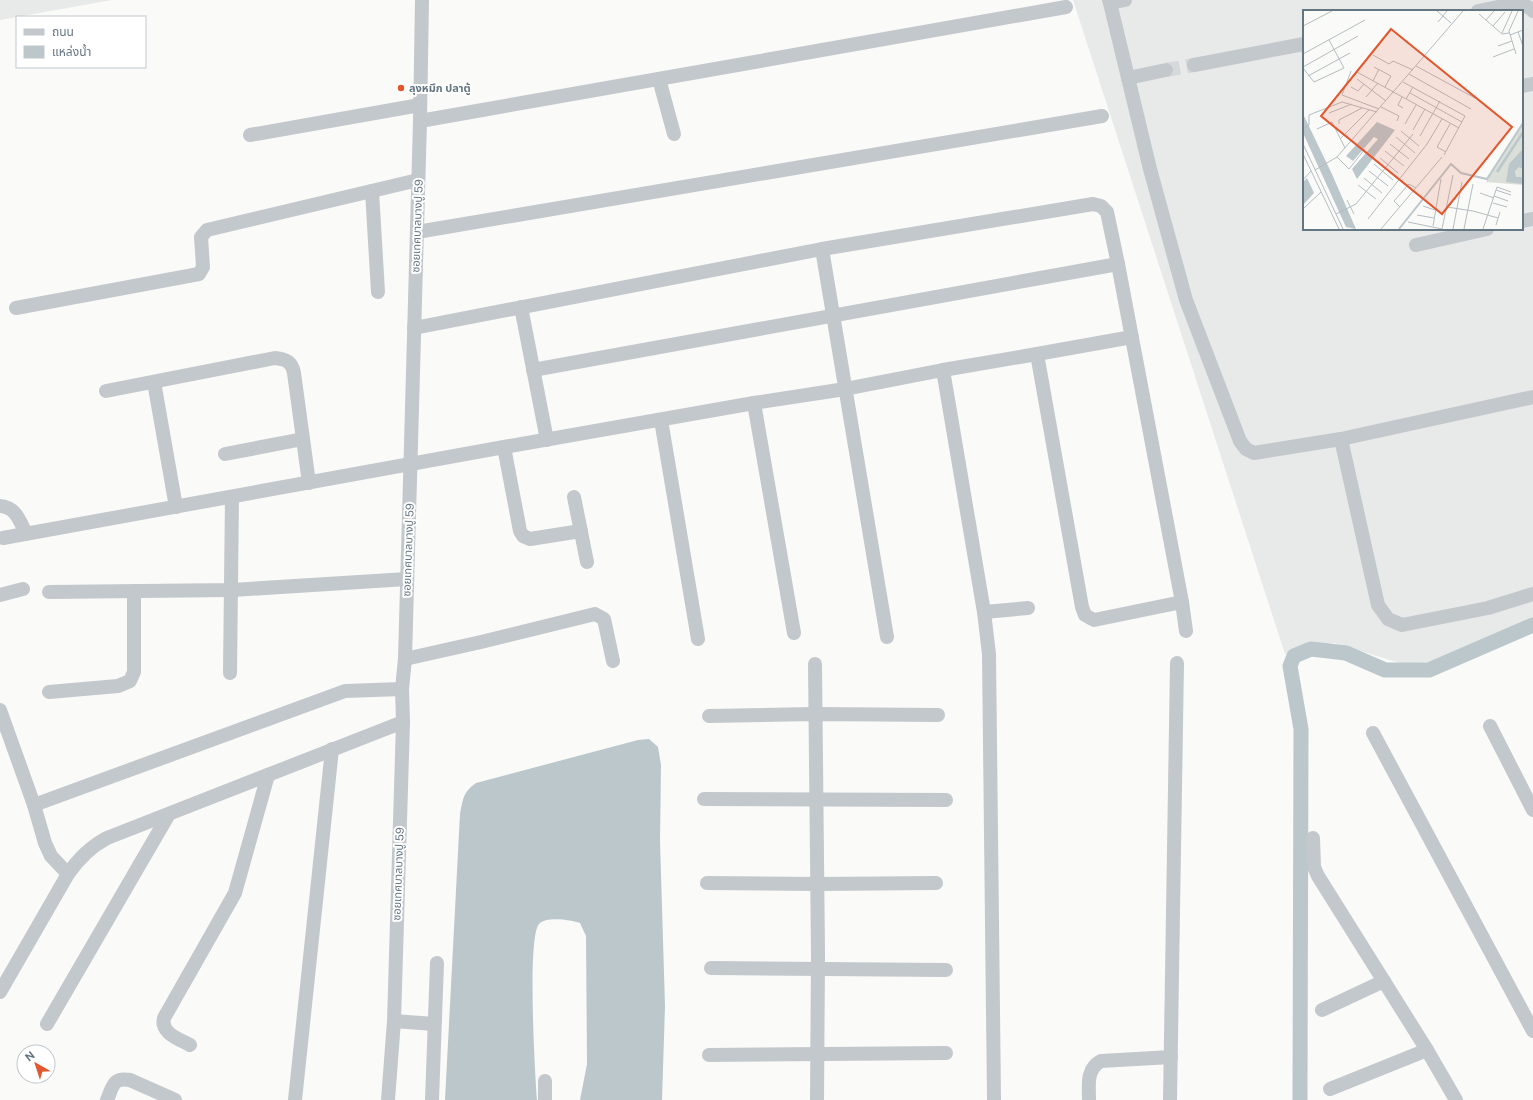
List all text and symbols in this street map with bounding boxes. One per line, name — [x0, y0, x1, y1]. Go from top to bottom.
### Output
inset map — [1303, 10, 1523, 230]
legend — [16, 16, 146, 68]
text: ถนน — [52, 25, 74, 39]
text: แหล่งน้ำ — [52, 43, 91, 59]
place label: ลุงหมึก ปลาตู้ — [409, 82, 471, 95]
marker: ลุงหมึก ปลาตู้ — [396, 83, 406, 93]
street label: ซอยเทศบาลบางปู 59 — [409, 179, 426, 273]
street label: ซอยเทศบาลบางปู 59 — [400, 503, 417, 597]
street label: ซอยเทศบาลบางปู 59 — [390, 827, 407, 921]
north arrow — [16, 1044, 56, 1084]
text: N — [23, 1049, 37, 1064]

